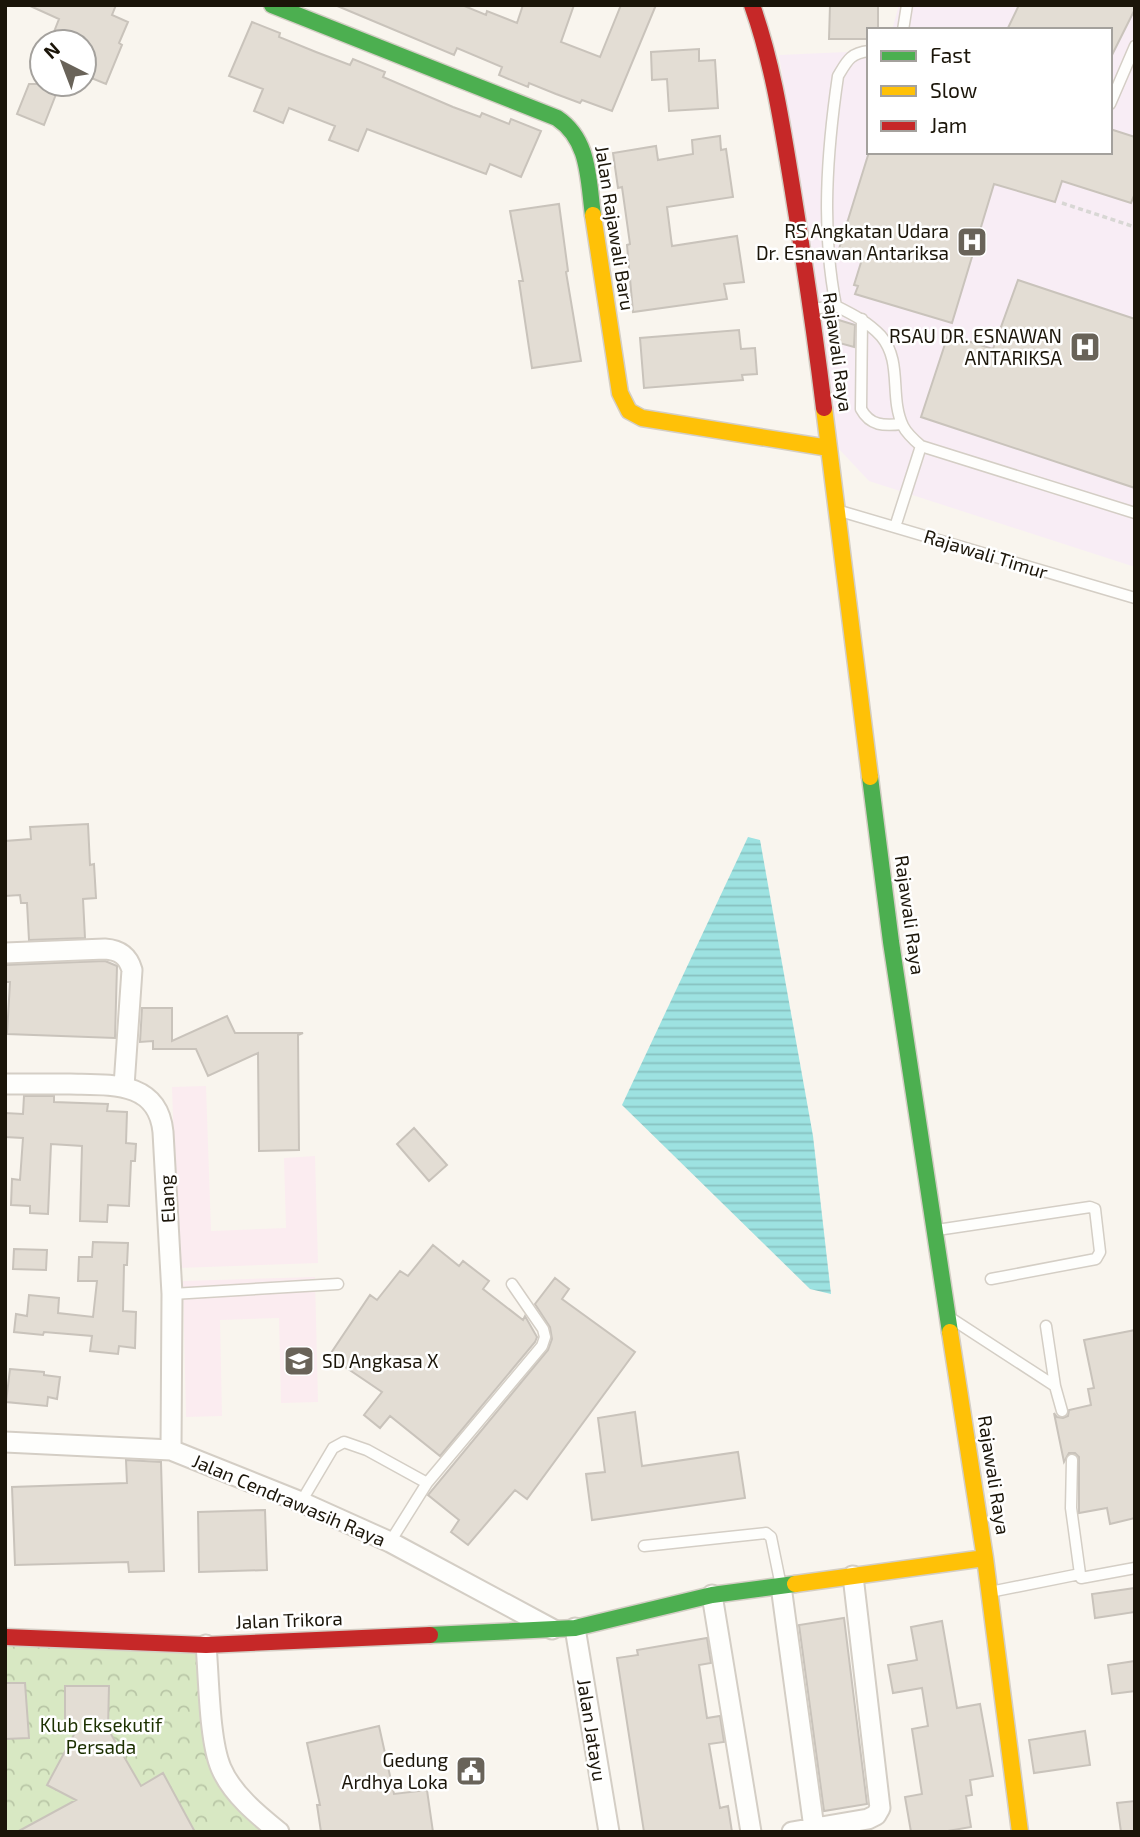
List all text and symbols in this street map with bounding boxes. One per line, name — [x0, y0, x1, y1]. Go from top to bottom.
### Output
north arrow — [28, 28, 98, 98]
legend — [867, 28, 1112, 154]
text: N — [38, 37, 64, 63]
text: Fast — [930, 42, 971, 67]
text: Slow — [930, 77, 977, 102]
text: Jam — [930, 112, 967, 137]
street label: Jalan Rajawali Baru — [591, 144, 640, 312]
place label: RS Angkatan Udara Dr. Esnawan Antariksa — [756, 219, 949, 264]
hospital icon: RS Angkatan Udara Dr. Esnawan Antariksa — [955, 225, 989, 259]
street label: Rajawali Raya — [819, 291, 858, 413]
place label: RSAU DR. ESNAWAN ANTARIKSA — [889, 324, 1062, 369]
hospital icon: RSAU DR. ESNAWAN ANTARIKSA — [1068, 330, 1102, 364]
street label: Rajawali Timur — [921, 524, 1051, 583]
street label: Rajawali Raya — [891, 854, 930, 976]
street label: Elang — [154, 1174, 179, 1224]
school or university icon: SD Angkasa X — [282, 1344, 316, 1378]
place label: SD Angkasa X — [322, 1349, 439, 1372]
street label: Rajawali Raya — [974, 1414, 1015, 1536]
street label: Jalan Cendrawasih Raya — [189, 1448, 389, 1551]
street label: Jalan Trikora — [235, 1606, 343, 1633]
street label: Jalan Jatayu — [573, 1677, 612, 1783]
park label: Klub Eksekutif Persada — [40, 1713, 163, 1758]
place label: Gedung Ardhya Loka — [342, 1748, 448, 1793]
public building icon: Gedung Ardhya Loka — [454, 1754, 488, 1788]

